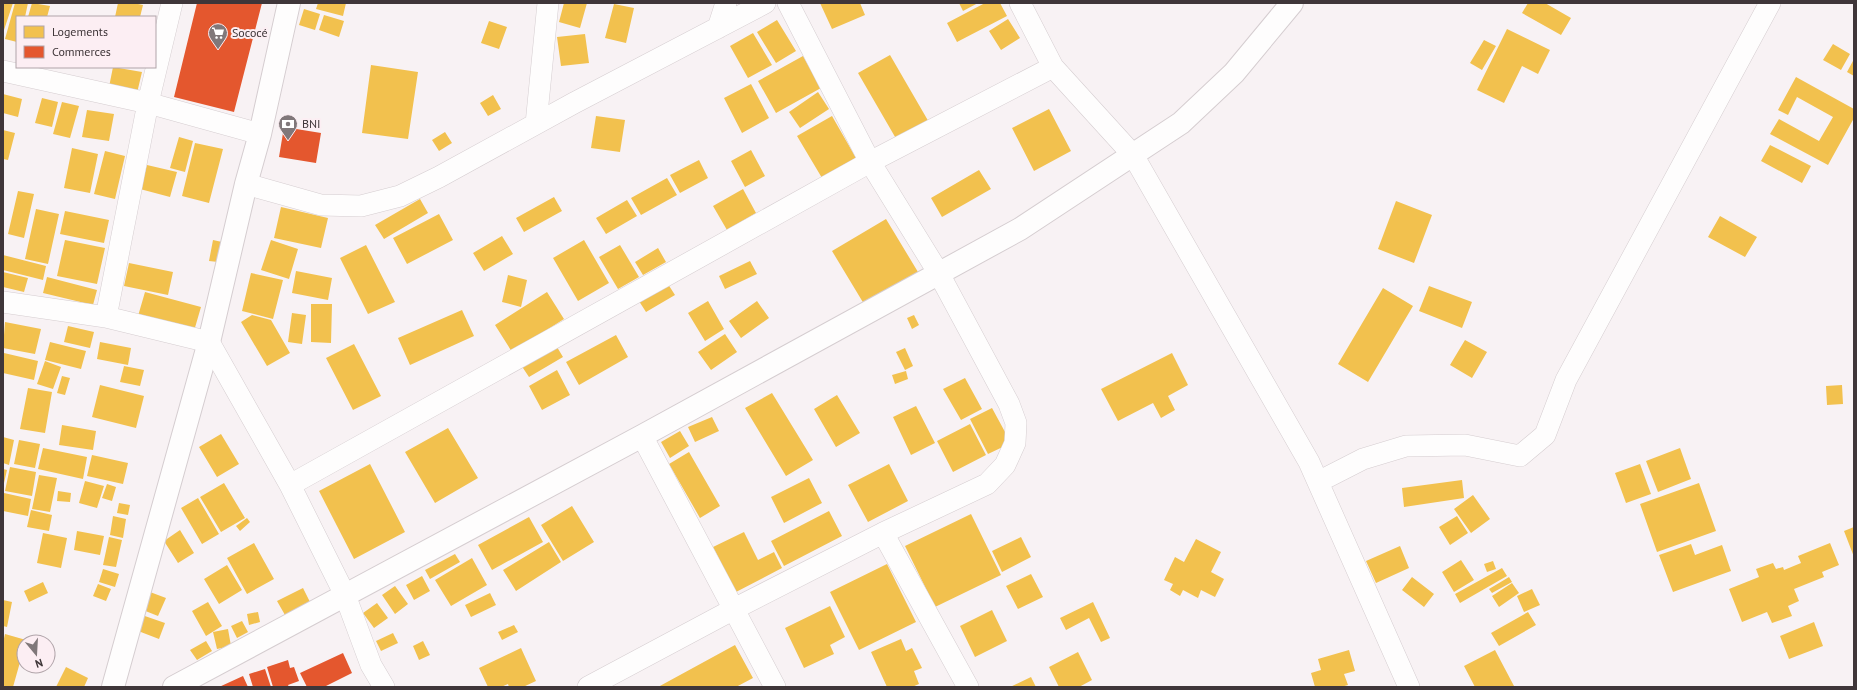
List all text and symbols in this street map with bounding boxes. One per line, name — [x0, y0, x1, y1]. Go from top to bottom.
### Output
legend — [16, 16, 156, 68]
supermarket icon: Sococé — [207, 22, 229, 50]
text: Logements — [52, 24, 108, 39]
place label: Sococé — [232, 25, 268, 40]
text: Commerces — [52, 44, 111, 59]
bank icon: BNI — [277, 113, 299, 141]
place label: BNI — [302, 116, 321, 131]
north arrow — [16, 634, 56, 674]
text: N — [33, 656, 45, 671]

